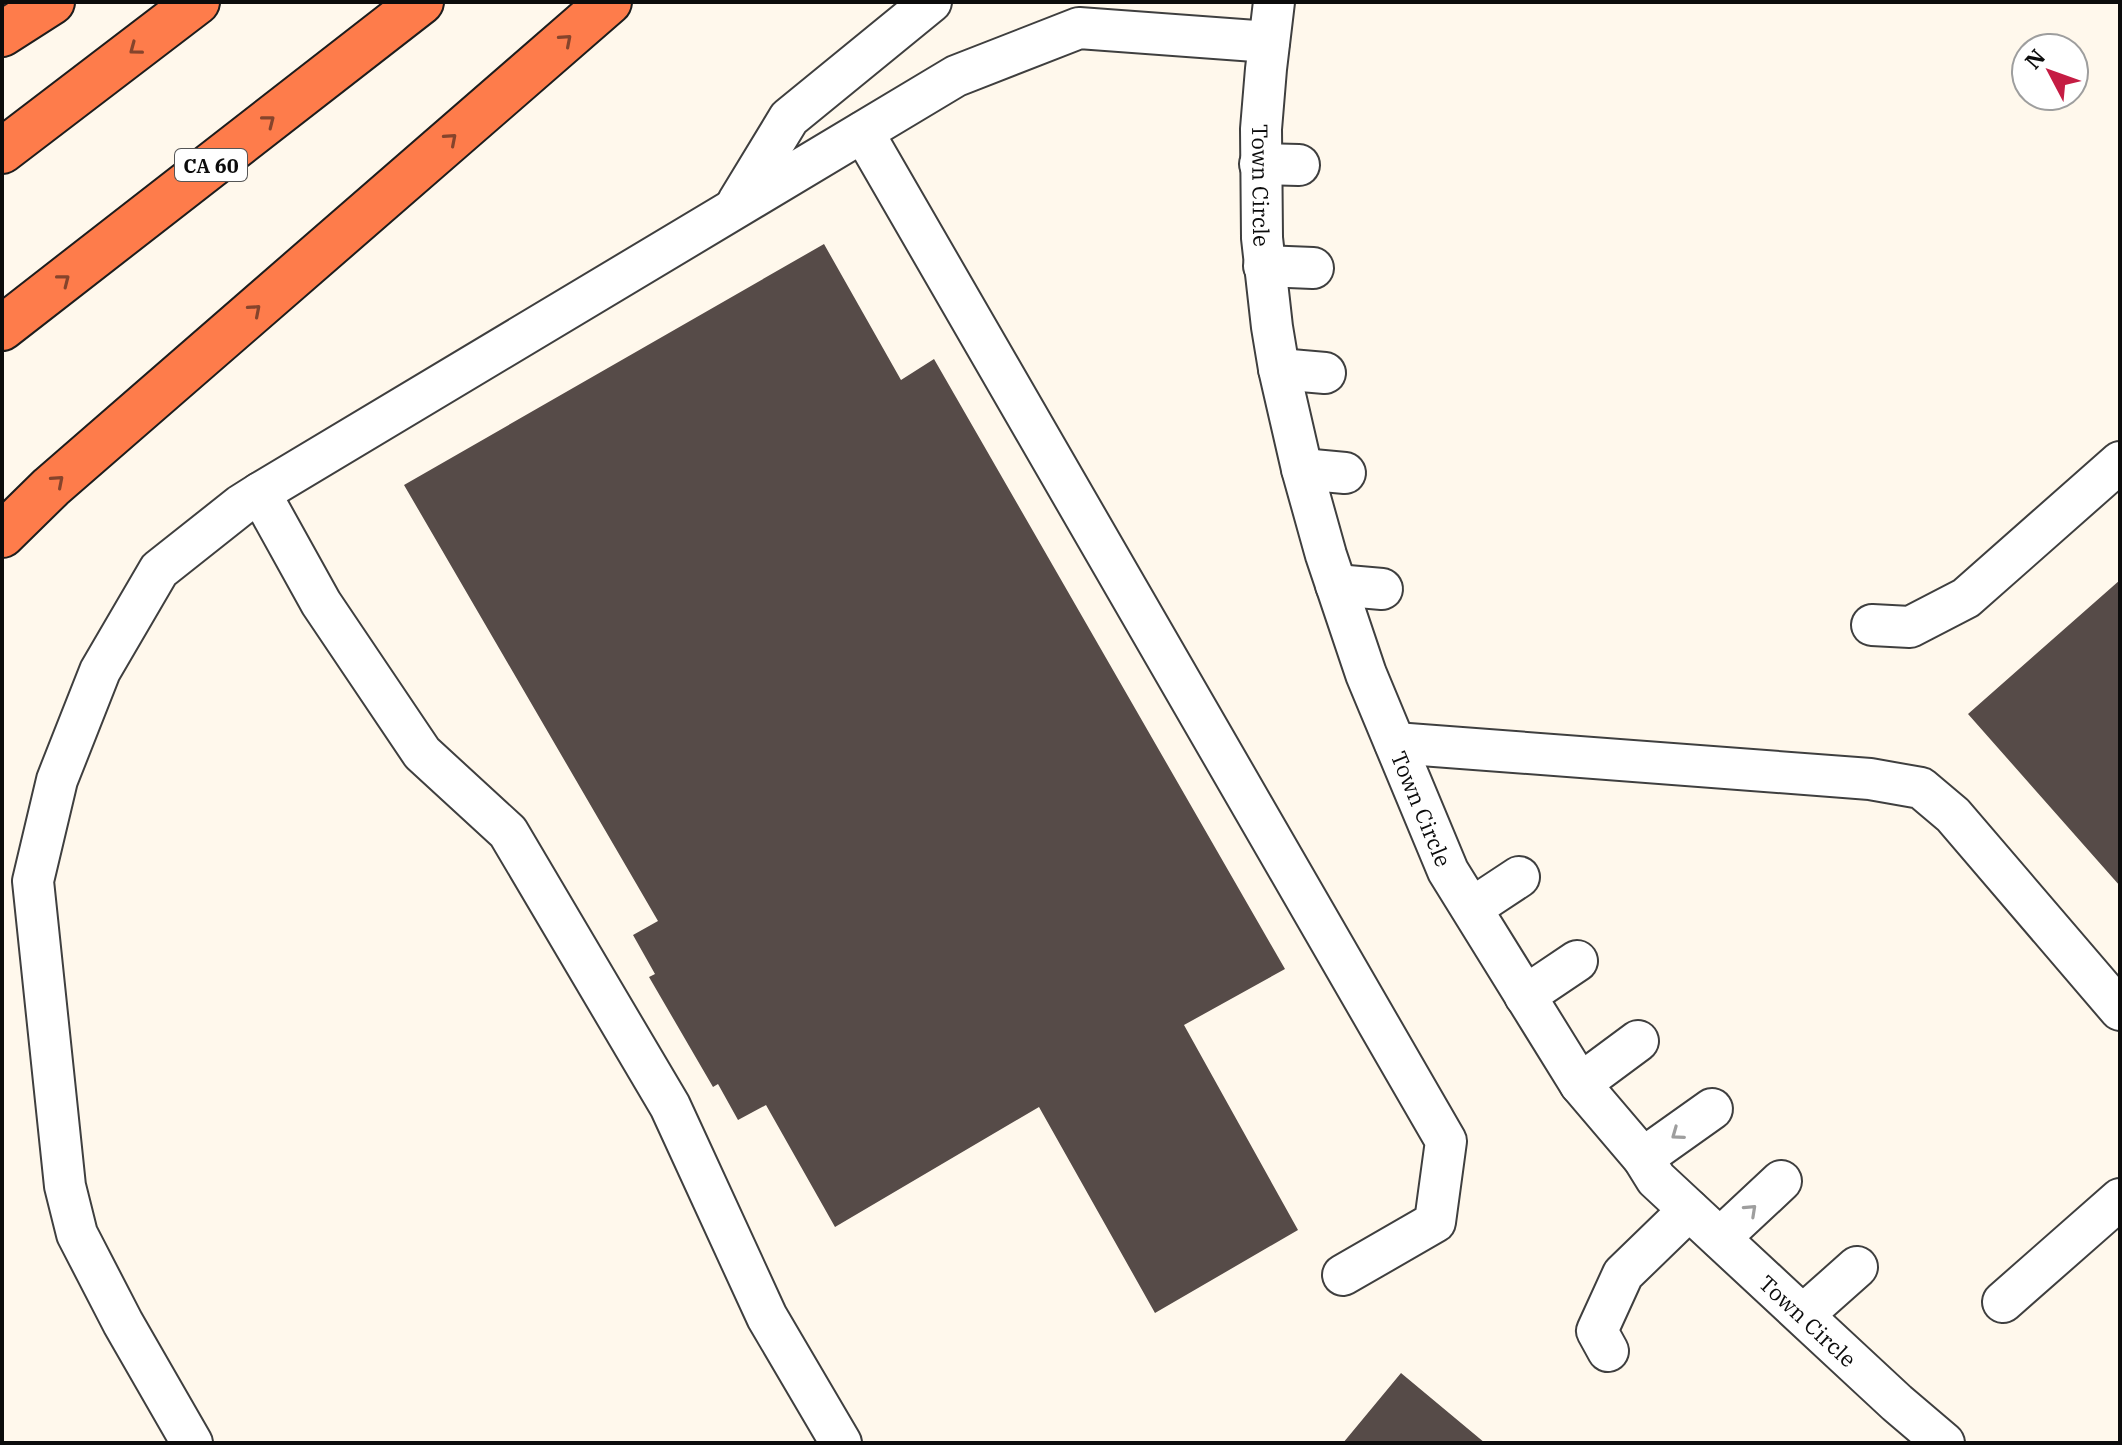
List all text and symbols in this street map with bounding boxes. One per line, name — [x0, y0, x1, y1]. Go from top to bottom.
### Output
north arrow — [2010, 32, 2090, 112]
one-way arrow — [556, 35, 571, 49]
one-way arrow — [129, 40, 144, 54]
text: N — [2018, 42, 2051, 75]
one-way arrow — [260, 116, 275, 130]
street label: Town Circle — [1246, 124, 1277, 248]
one-way arrow — [441, 135, 456, 149]
road number: CA 60 — [175, 149, 247, 181]
one-way arrow — [55, 276, 69, 290]
one-way arrow — [245, 306, 260, 320]
one-way arrow — [49, 476, 64, 490]
street label: Town Circle — [1385, 746, 1459, 871]
one-way arrow — [1671, 1124, 1686, 1139]
one-way arrow — [1742, 1204, 1756, 1219]
street label: Town Circle — [1753, 1268, 1863, 1373]

